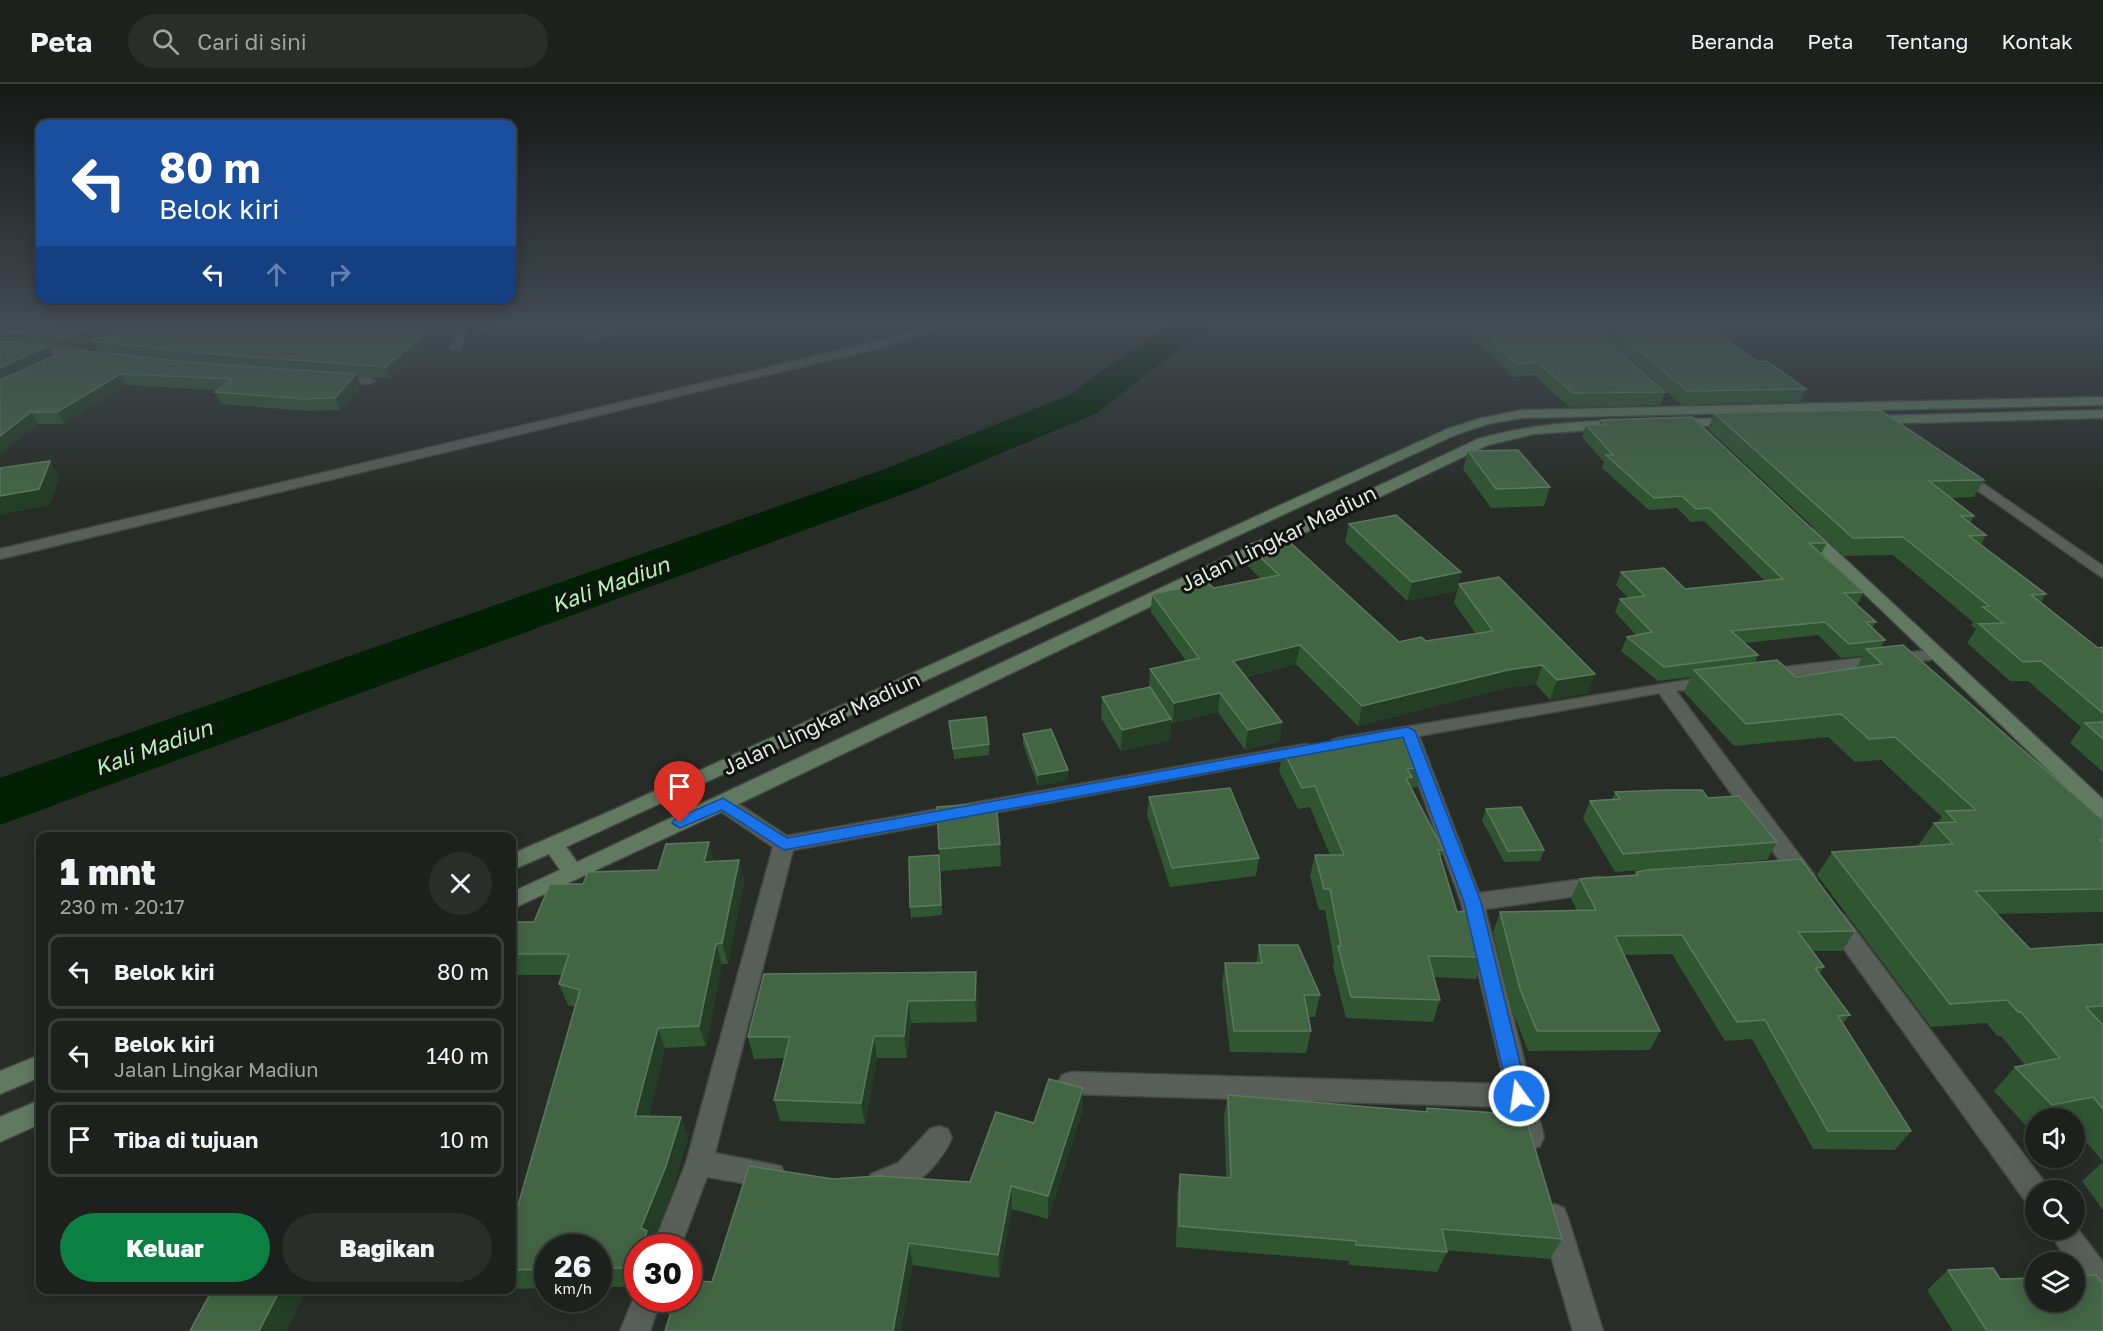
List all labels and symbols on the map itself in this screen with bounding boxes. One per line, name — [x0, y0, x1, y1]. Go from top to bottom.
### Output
street label: Jalan Lingkar Madiun — [1176, 479, 1380, 597]
water label: Kali Madiun — [547, 550, 674, 618]
street label: Jalan Lingkar Madiun — [718, 666, 924, 780]
water label: Kali Madiun — [90, 713, 217, 781]
pin — [654, 761, 705, 823]
position arrow — [1487, 1064, 1551, 1128]
speed limit sign: 30 — [624, 1234, 702, 1312]

